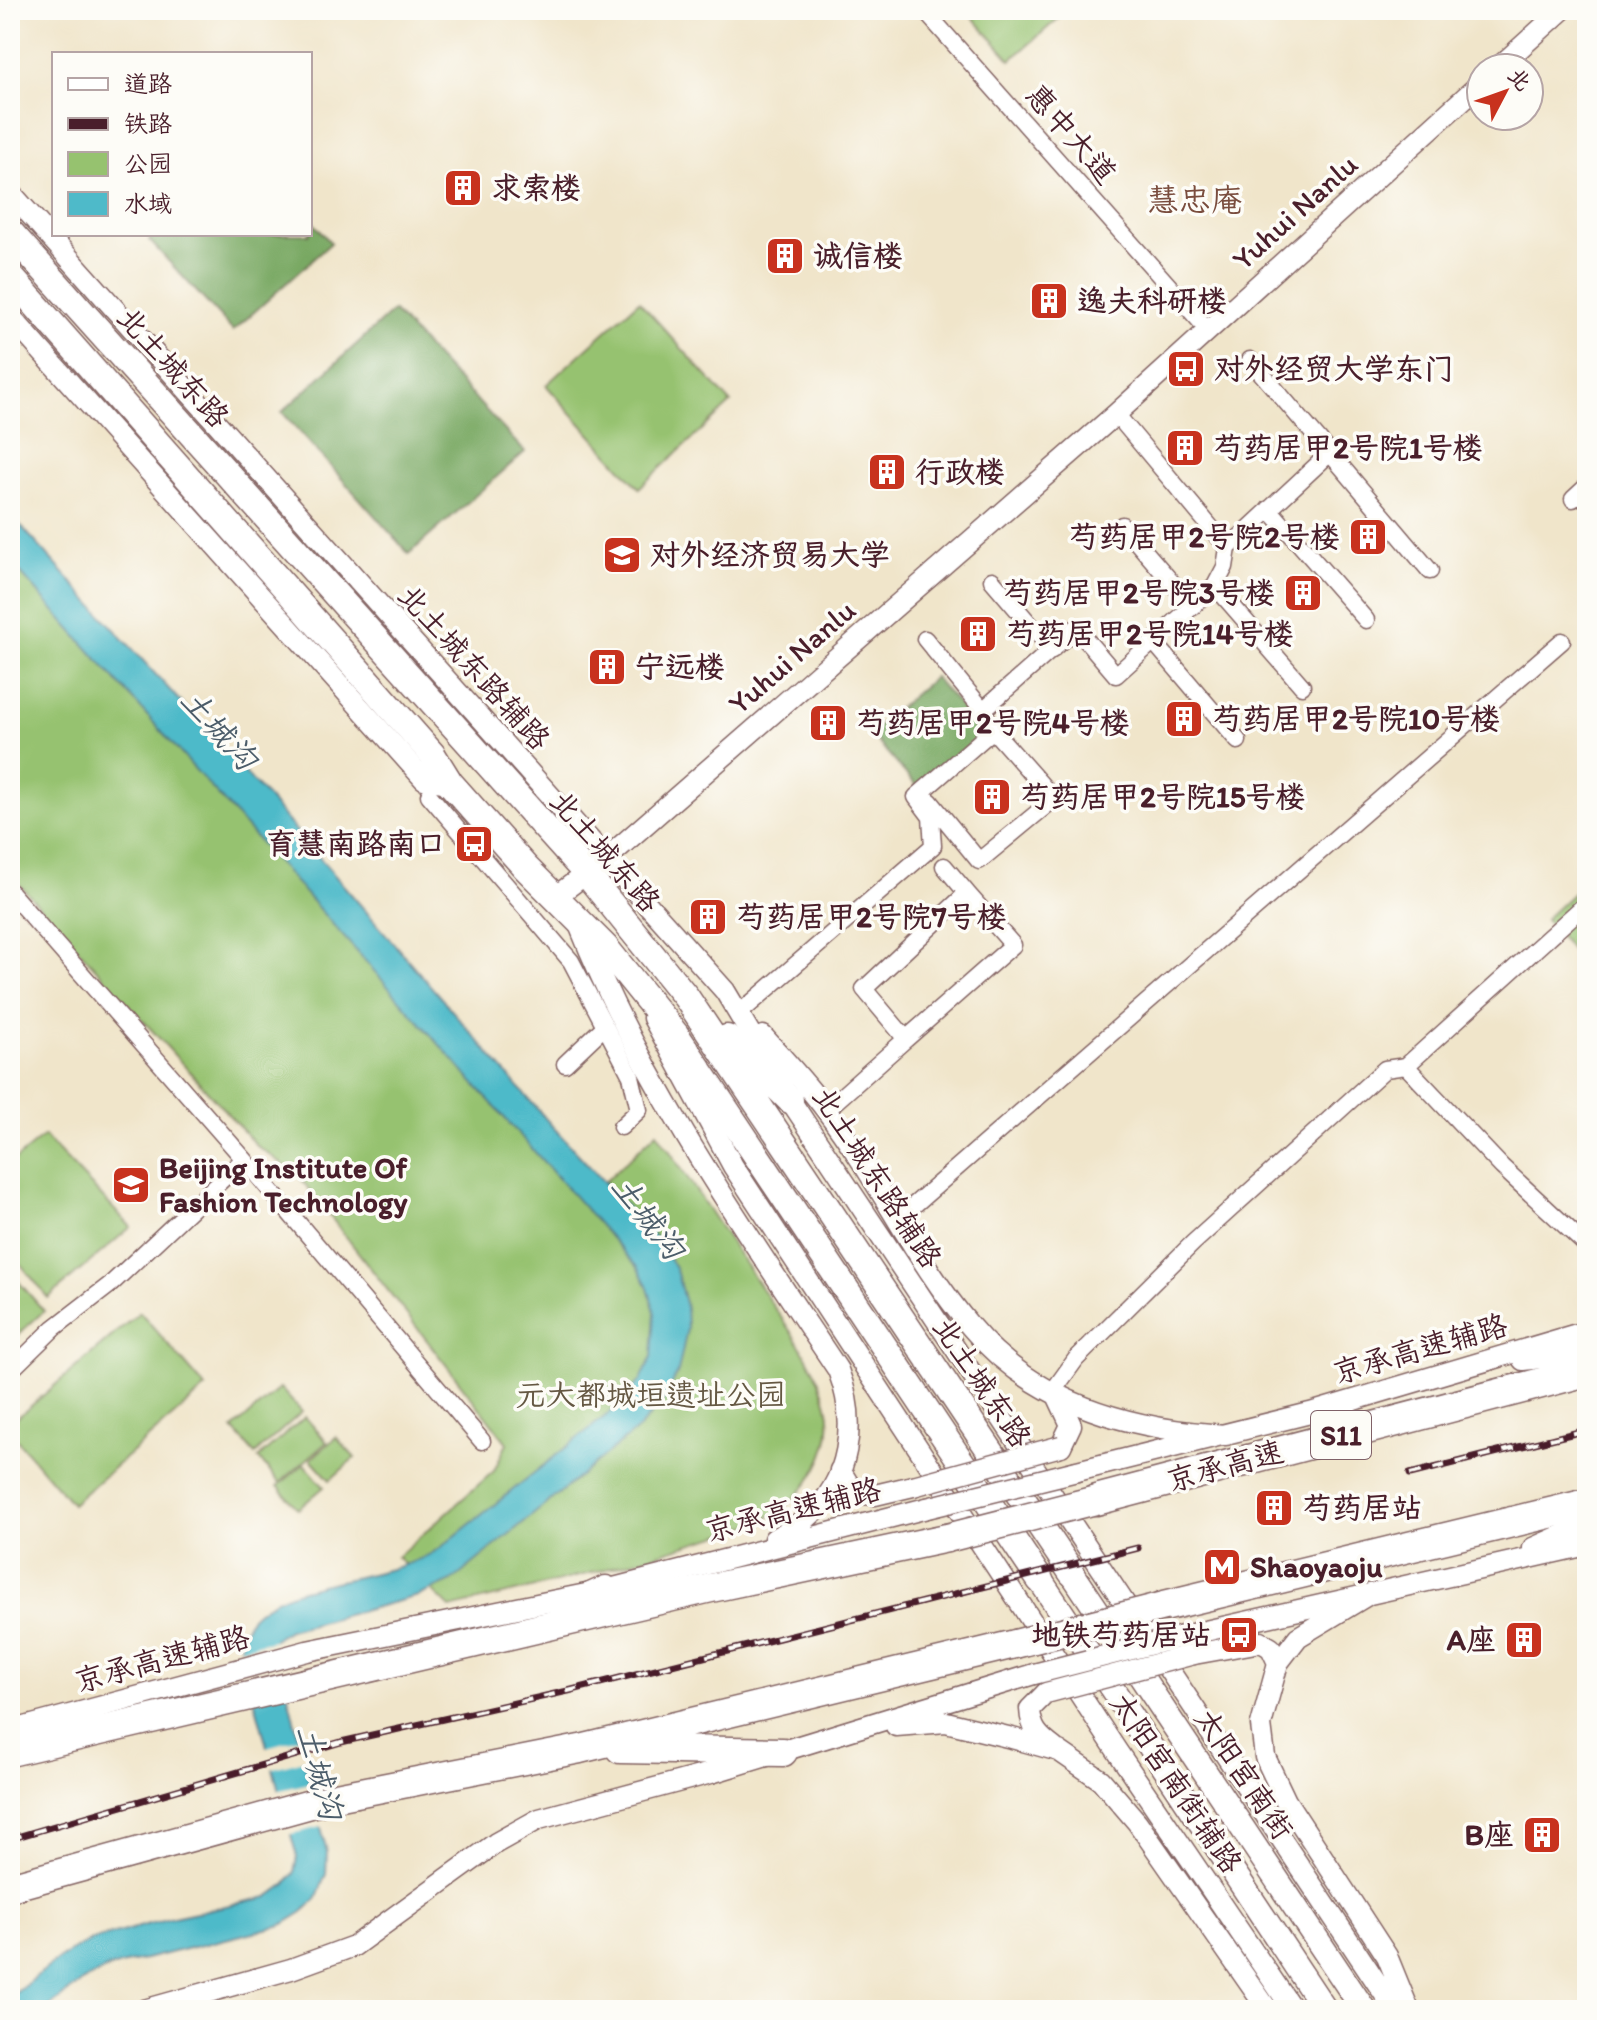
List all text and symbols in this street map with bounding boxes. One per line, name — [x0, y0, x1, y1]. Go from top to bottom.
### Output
legend — [52, 52, 312, 236]
north arrow — [1465, 52, 1545, 132]
text: 北 — [1502, 62, 1537, 96]
text: 道路 — [124, 69, 172, 98]
street label: 惠中大道 — [1018, 76, 1125, 191]
text: 铁路 — [124, 109, 172, 138]
street label: Yuhui Nanlu — [1224, 146, 1365, 278]
text: 公园 — [124, 149, 172, 178]
building icon: 求索楼 — [442, 167, 484, 209]
place label: 求索楼 — [491, 169, 581, 206]
district label: 慧忠庵 — [1147, 181, 1243, 219]
text: 水域 — [124, 189, 172, 218]
building icon: 诚信楼 — [764, 235, 806, 277]
place label: 诚信楼 — [813, 237, 903, 274]
building icon: 逸夫科研楼 — [1028, 280, 1070, 322]
place label: 逸夫科研楼 — [1077, 282, 1227, 319]
street label: 北土城东路 — [109, 299, 237, 435]
bus stop icon: 对外经贸大学东门 — [1165, 348, 1207, 390]
place label: 对外经贸大学东门 — [1214, 350, 1454, 387]
building icon: 芍药居甲2号院1号楼 — [1164, 427, 1206, 469]
place label: 芍药居甲2号院1号楼 — [1213, 429, 1483, 466]
building icon: 行政楼 — [866, 451, 908, 493]
place label: 行政楼 — [915, 453, 1005, 490]
building icon: 芍药居甲2号院2号楼 — [1347, 516, 1389, 558]
place label: 芍药居甲2号院2号楼 — [1068, 518, 1340, 555]
school or university icon: 对外经济贸易大学 — [601, 534, 643, 576]
place label: 对外经济贸易大学 — [650, 536, 890, 573]
building icon: 芍药居甲2号院3号楼 — [1282, 572, 1324, 614]
place label: 芍药居甲2号院3号楼 — [1003, 574, 1275, 611]
street label: 北土城东路辅路 — [390, 576, 558, 757]
street label: Yuhui Nanlu — [721, 591, 863, 722]
building icon: 芍药居甲2号院14号楼 — [957, 613, 999, 655]
place label: 芍药居甲2号院14号楼 — [1006, 615, 1294, 652]
building icon: 宁远楼 — [586, 646, 628, 688]
place label: 宁远楼 — [635, 648, 725, 685]
water label: 土城沟 — [173, 681, 267, 780]
building icon: 芍药居甲2号院10号楼 — [1163, 698, 1205, 740]
place label: 芍药居甲2号院10号楼 — [1212, 700, 1500, 737]
building icon: 芍药居甲2号院4号楼 — [807, 702, 849, 744]
place label: 芍药居甲2号院4号楼 — [856, 704, 1130, 741]
building icon: 芍药居甲2号院15号楼 — [971, 776, 1013, 818]
place label: 芍药居甲2号院15号楼 — [1020, 778, 1305, 815]
street label: 北土城东路 — [542, 782, 669, 919]
bus stop icon: 育慧南路南口 — [453, 823, 495, 865]
place label: 育慧南路南口 — [266, 825, 446, 862]
building icon: 芍药居甲2号院7号楼 — [687, 896, 729, 938]
place label: 芍药居甲2号院7号楼 — [736, 898, 1007, 935]
street label: 北土城东路辅路 — [805, 1079, 950, 1275]
place label: Beijing Institute Of Fashion Technology — [159, 1149, 408, 1220]
school or university icon: Beijing Institute Of Fashion Technology — [110, 1164, 152, 1206]
water label: 土城沟 — [603, 1167, 694, 1269]
street label: 京承高速辅路 — [1328, 1306, 1511, 1391]
street label: 北土城东路 — [925, 1309, 1040, 1454]
park label: 元大都城垣遗址公园 — [516, 1376, 786, 1413]
road number: S11 — [1311, 1411, 1371, 1459]
street label: 京承高速 — [1162, 1432, 1288, 1499]
street label: 京承高速辅路 — [701, 1470, 885, 1549]
building icon: 芍药居站 — [1253, 1487, 1295, 1529]
place label: 芍药居站 — [1302, 1489, 1422, 1526]
metro station icon: Shaoyaoju — [1201, 1546, 1243, 1588]
place label: Shaoyaoju — [1250, 1548, 1383, 1585]
bus stop icon: 地铁芍药居站 — [1218, 1614, 1260, 1656]
place label: 地铁芍药居站 — [1031, 1616, 1211, 1653]
street label: 京承高速辅路 — [70, 1617, 254, 1700]
building icon: A座 — [1503, 1619, 1545, 1661]
place label: A座 — [1446, 1621, 1496, 1658]
street label: 太阳宫南街辅路 — [1102, 1685, 1250, 1880]
street label: 太阳宫南街 — [1187, 1701, 1302, 1846]
water label: 土城沟 — [289, 1721, 352, 1826]
building icon: B座 — [1521, 1814, 1563, 1856]
place label: B座 — [1465, 1816, 1514, 1853]

